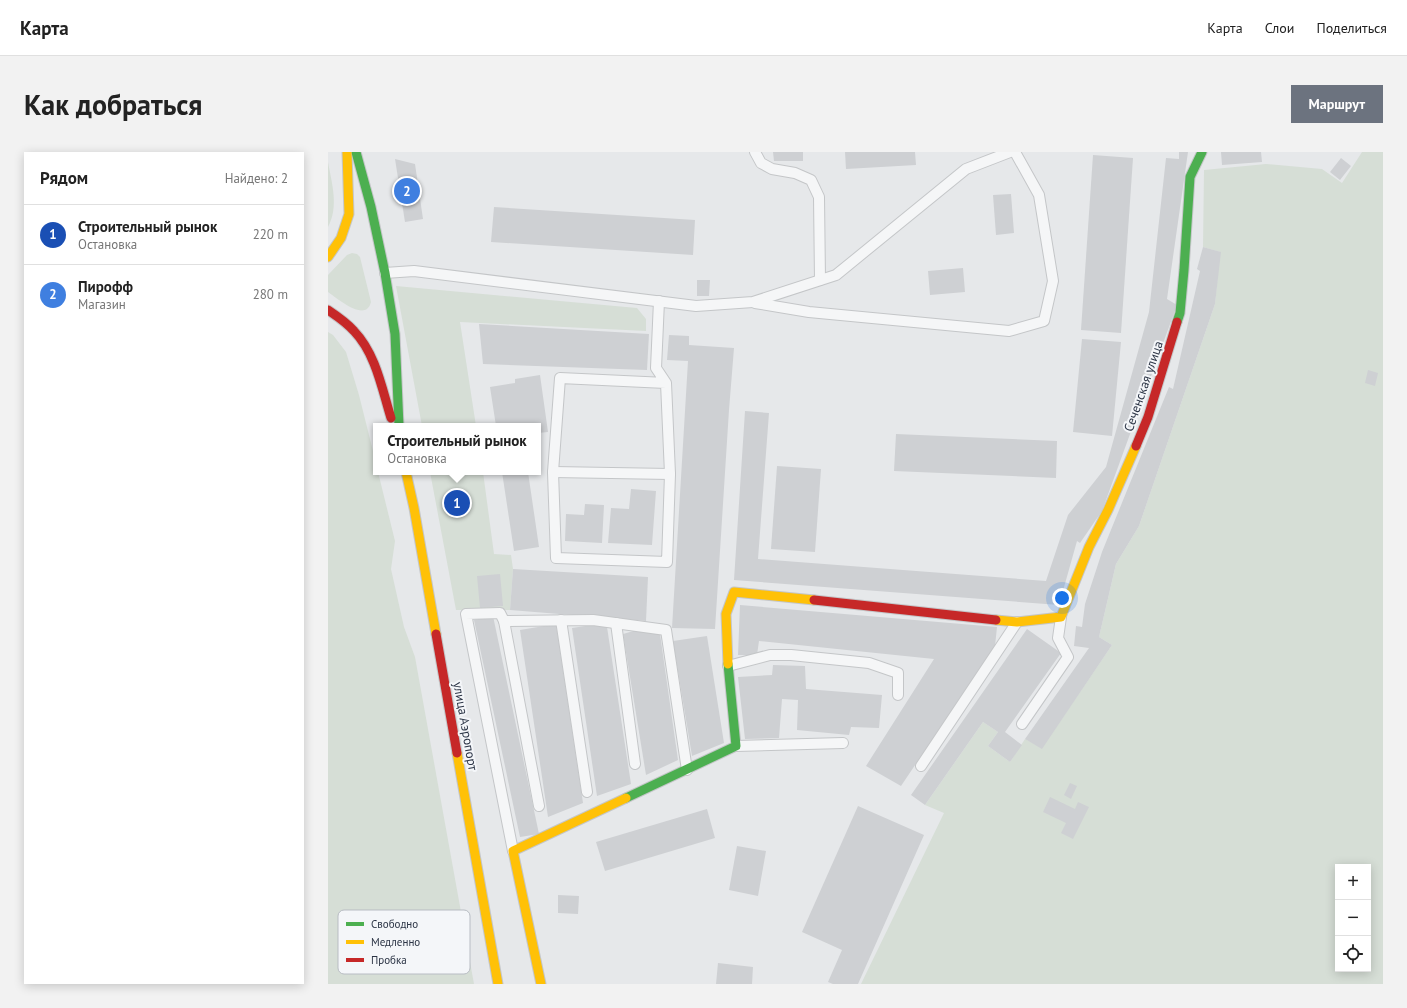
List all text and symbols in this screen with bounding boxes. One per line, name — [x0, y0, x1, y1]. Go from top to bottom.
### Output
text: Карта — [20, 16, 69, 40]
text: Карта — [1207, 19, 1243, 37]
text: Слои — [1265, 19, 1294, 37]
text: Поделиться — [1316, 19, 1387, 37]
button: Маршрут — [1291, 85, 1383, 123]
text: Как добраться — [24, 86, 202, 123]
text: Рядом — [40, 167, 88, 189]
text: Найдено: 2 — [225, 170, 288, 187]
pin: 2 — [394, 176, 420, 206]
text: Строительный рынок — [78, 217, 217, 236]
text: 1 — [49, 226, 57, 243]
text: 220 m — [253, 226, 288, 243]
text: Остановка — [78, 236, 137, 253]
text: Пирофф — [78, 277, 133, 296]
text: 2 — [49, 286, 57, 303]
text: 280 m — [253, 286, 288, 303]
text: Магазин — [78, 296, 126, 313]
street label: Сеченская улица — [1120, 339, 1167, 434]
popup — [373, 423, 541, 475]
text: Строительный рынок — [387, 431, 527, 450]
text: Остановка — [387, 450, 447, 467]
pin: 1 — [444, 488, 470, 518]
your location — [1052, 588, 1072, 608]
street label: улица Аэропорт — [449, 680, 482, 773]
map controls — [1335, 864, 1371, 972]
button: + — [1335, 864, 1371, 900]
button: − — [1335, 900, 1371, 936]
legend — [338, 910, 470, 974]
text: Свободно — [371, 917, 418, 931]
text: Медленно — [371, 935, 420, 949]
button: locate — [1335, 936, 1371, 972]
text: Пробка — [371, 953, 407, 967]

